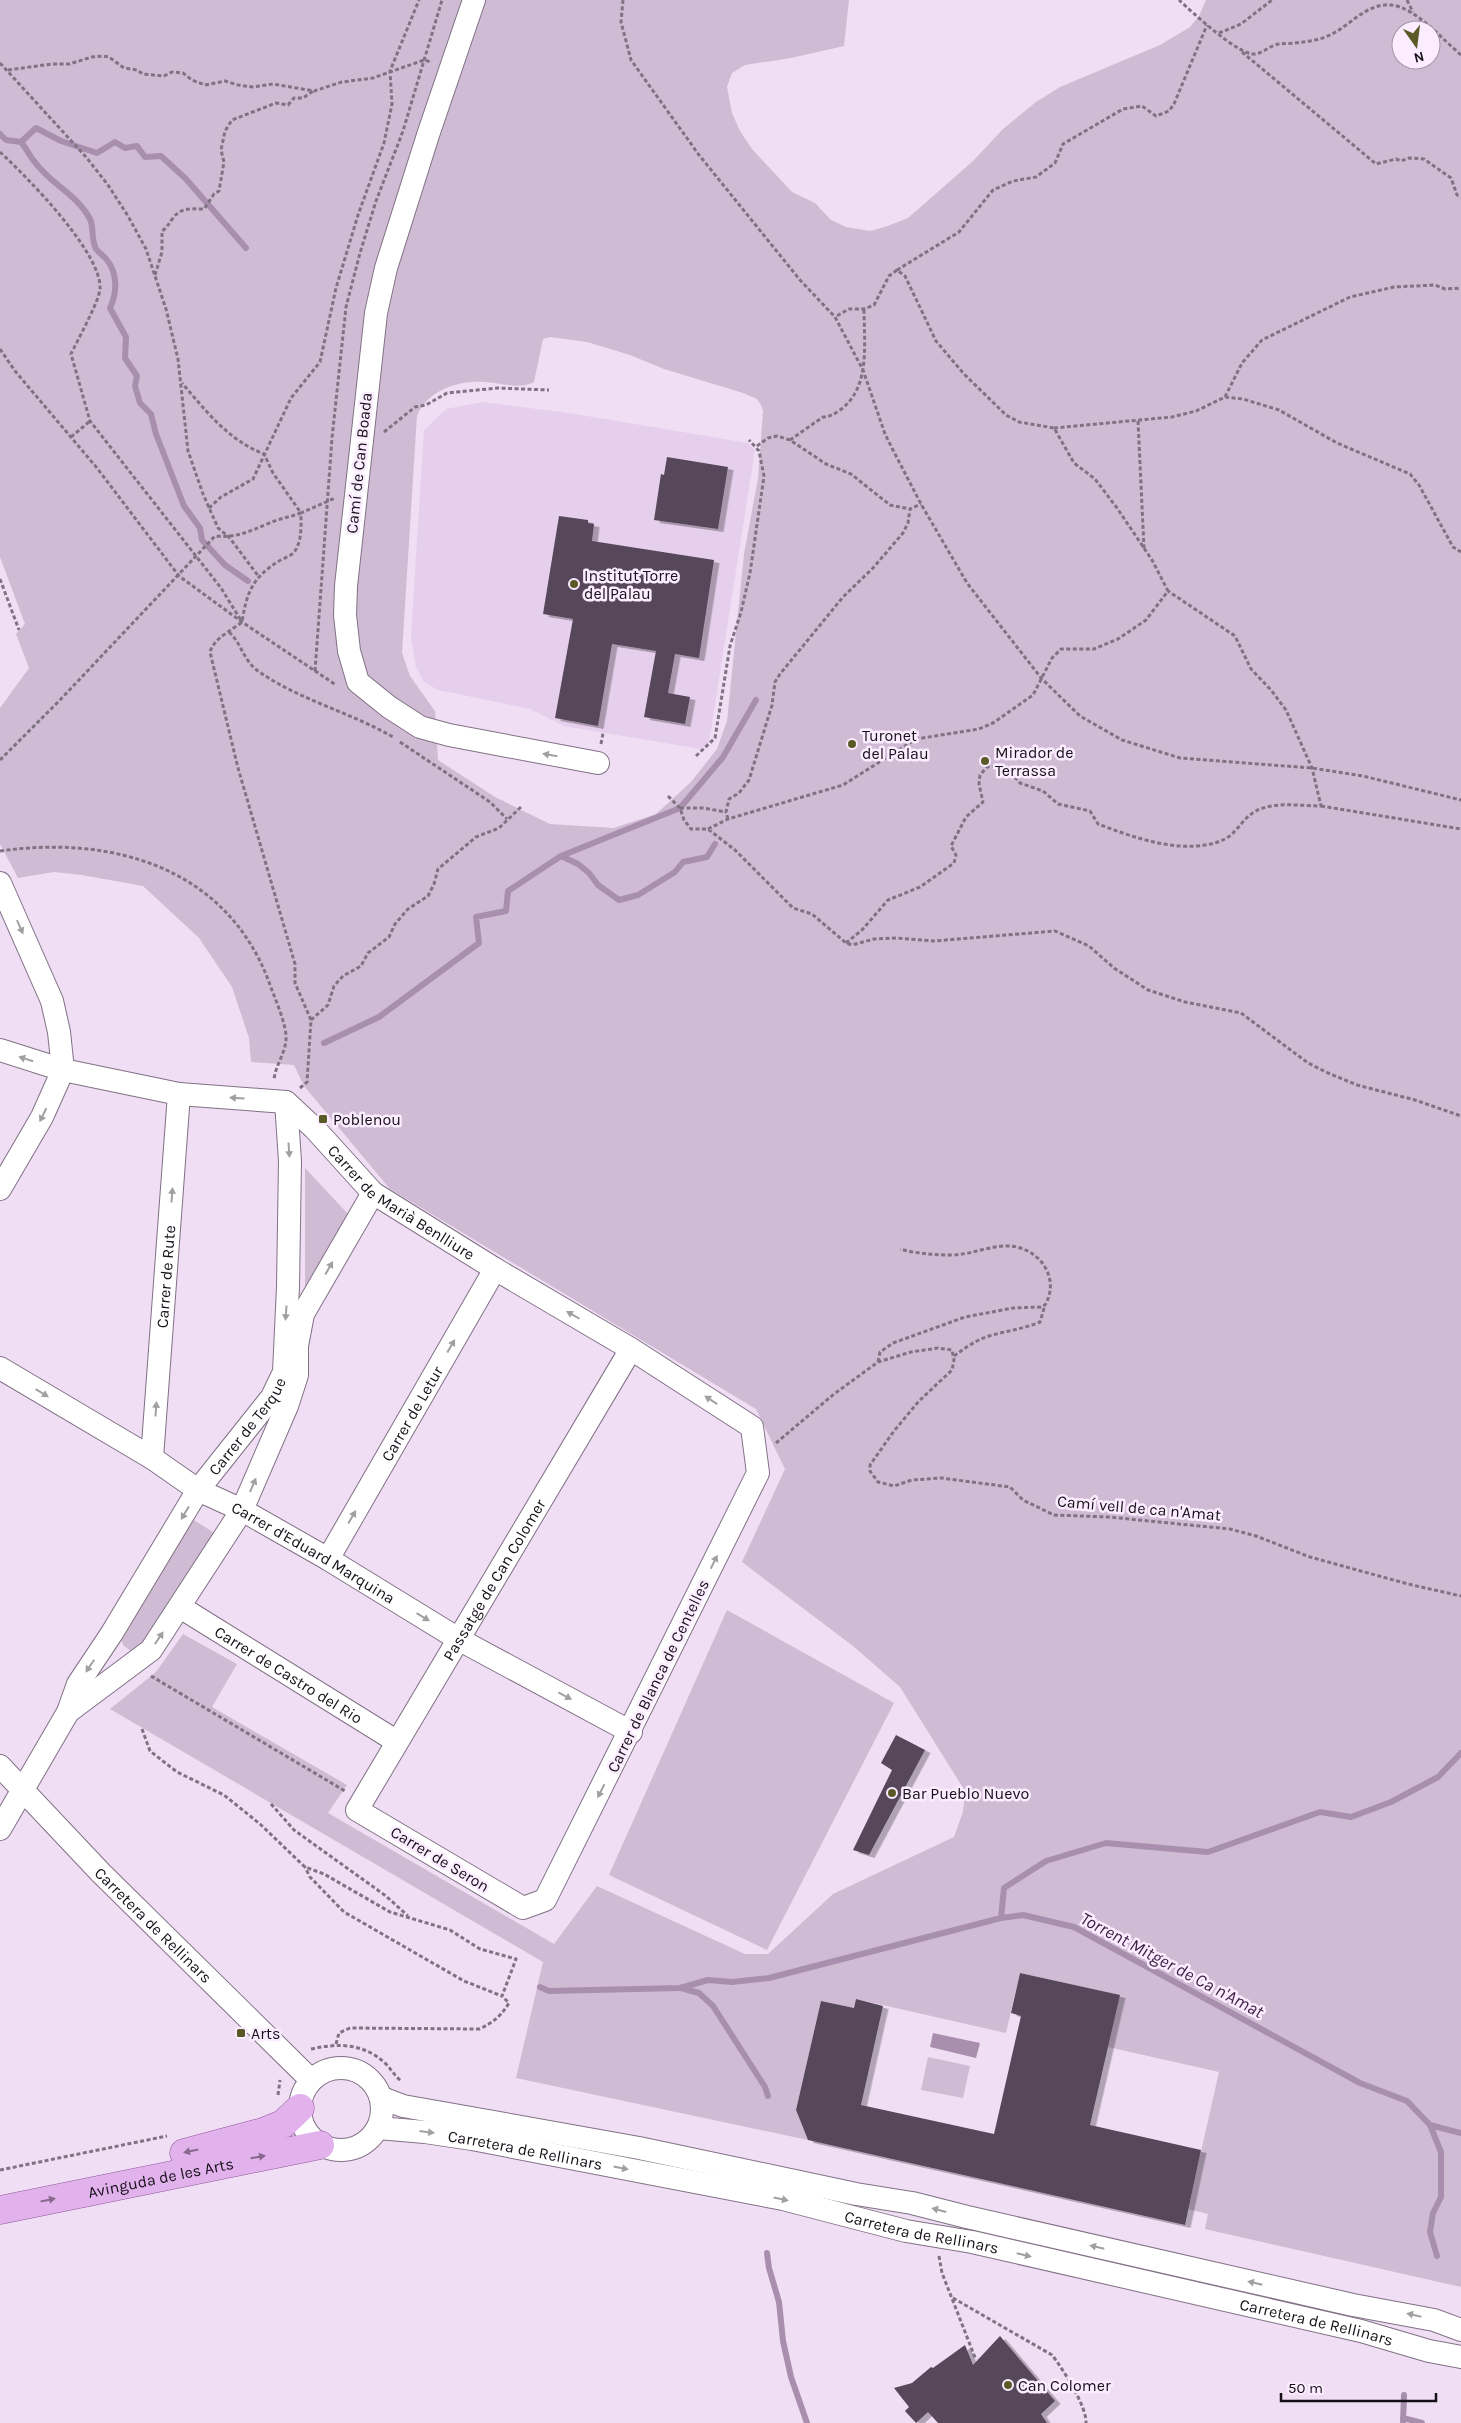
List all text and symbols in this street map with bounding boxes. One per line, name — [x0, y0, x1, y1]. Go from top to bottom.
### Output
north arrow — [1391, 20, 1441, 70]
text: N — [1412, 48, 1426, 67]
street label: Camí de Can Boada — [342, 392, 376, 534]
place label: Institut Torre del Palau — [584, 566, 678, 603]
marker: Institut Torre del Palau — [568, 578, 580, 590]
place label: Turonet del Palau — [862, 726, 929, 763]
marker: Turonet del Palau — [846, 738, 858, 750]
place label: Mirador de Terrassa — [995, 743, 1073, 780]
one-way arrow — [541, 750, 557, 758]
marker: Mirador de Terrassa — [979, 755, 991, 767]
one-way arrow — [16, 920, 24, 935]
one-way arrow — [19, 1054, 34, 1062]
one-way arrow — [229, 1094, 245, 1102]
one-way arrow — [39, 1108, 47, 1122]
place label: Poblenou — [333, 1110, 401, 1129]
marker: Poblenou — [317, 1113, 329, 1125]
street label: Carrer de Marià Benlliure — [324, 1141, 478, 1264]
one-way arrow — [286, 1143, 294, 1159]
one-way arrow — [168, 1187, 176, 1203]
street label: Carrer de Rute — [152, 1224, 179, 1329]
one-way arrow — [324, 1261, 333, 1275]
one-way arrow — [282, 1305, 290, 1321]
one-way arrow — [566, 1310, 579, 1319]
one-way arrow — [446, 1339, 455, 1352]
street label: Carrer de Letur — [377, 1362, 447, 1464]
street label: Carrer de Terque — [204, 1374, 290, 1479]
one-way arrow — [35, 1388, 49, 1397]
one-way arrow — [704, 1396, 718, 1405]
one-way arrow — [152, 1401, 160, 1417]
one-way arrow — [250, 1478, 258, 1492]
street label: Camí vell de ca n'Amat — [1056, 1491, 1222, 1525]
street label: Passatge de Can Colomer — [439, 1495, 549, 1664]
street label: Carrer d'Eduard Marquina — [229, 1497, 399, 1607]
one-way arrow — [180, 1507, 189, 1520]
one-way arrow — [348, 1510, 357, 1524]
one-way arrow — [710, 1555, 718, 1570]
street label: Carrer de Blanca de Centelles — [603, 1576, 713, 1776]
one-way arrow — [416, 1612, 429, 1622]
street label: Carrer de Castro del Rio — [211, 1622, 366, 1727]
one-way arrow — [154, 1631, 164, 1645]
one-way arrow — [85, 1660, 95, 1673]
one-way arrow — [557, 1692, 572, 1700]
one-way arrow — [597, 1784, 605, 1798]
place label: Bar Pueblo Nuevo — [902, 1784, 1029, 1803]
marker: Bar Pueblo Nuevo — [886, 1787, 898, 1799]
street label: Carrer de Seron — [387, 1822, 493, 1896]
street label: Carretera de Rellinars — [91, 1863, 216, 1987]
water label: Torrent Mitger de Ca n'Amat — [1077, 1907, 1268, 2023]
place label: Arts — [251, 2024, 280, 2043]
marker: Arts — [235, 2027, 247, 2039]
street label: Carretera de Rellinars — [447, 2126, 604, 2173]
one-way arrow — [419, 2128, 435, 2136]
one-way arrow — [184, 2147, 199, 2155]
one-way arrow — [251, 2152, 267, 2160]
street label: Avinguda de les Arts — [86, 2153, 235, 2201]
one-way arrow — [614, 2164, 630, 2172]
one-way arrow — [773, 2195, 789, 2203]
one-way arrow — [40, 2196, 56, 2204]
street label: Carretera de Rellinars — [843, 2206, 1001, 2257]
one-way arrow — [931, 2206, 946, 2214]
one-way arrow — [1089, 2243, 1104, 2251]
one-way arrow — [1017, 2251, 1032, 2259]
one-way arrow — [1248, 2279, 1263, 2287]
street label: Carretera de Rellinars — [1238, 2294, 1395, 2349]
one-way arrow — [1406, 2311, 1422, 2319]
scale bar — [1281, 2370, 1436, 2402]
place label: Can Colomer — [1018, 2376, 1111, 2395]
marker: Can Colomer — [1002, 2379, 1014, 2391]
text: 50 m — [1288, 2379, 1323, 2397]

